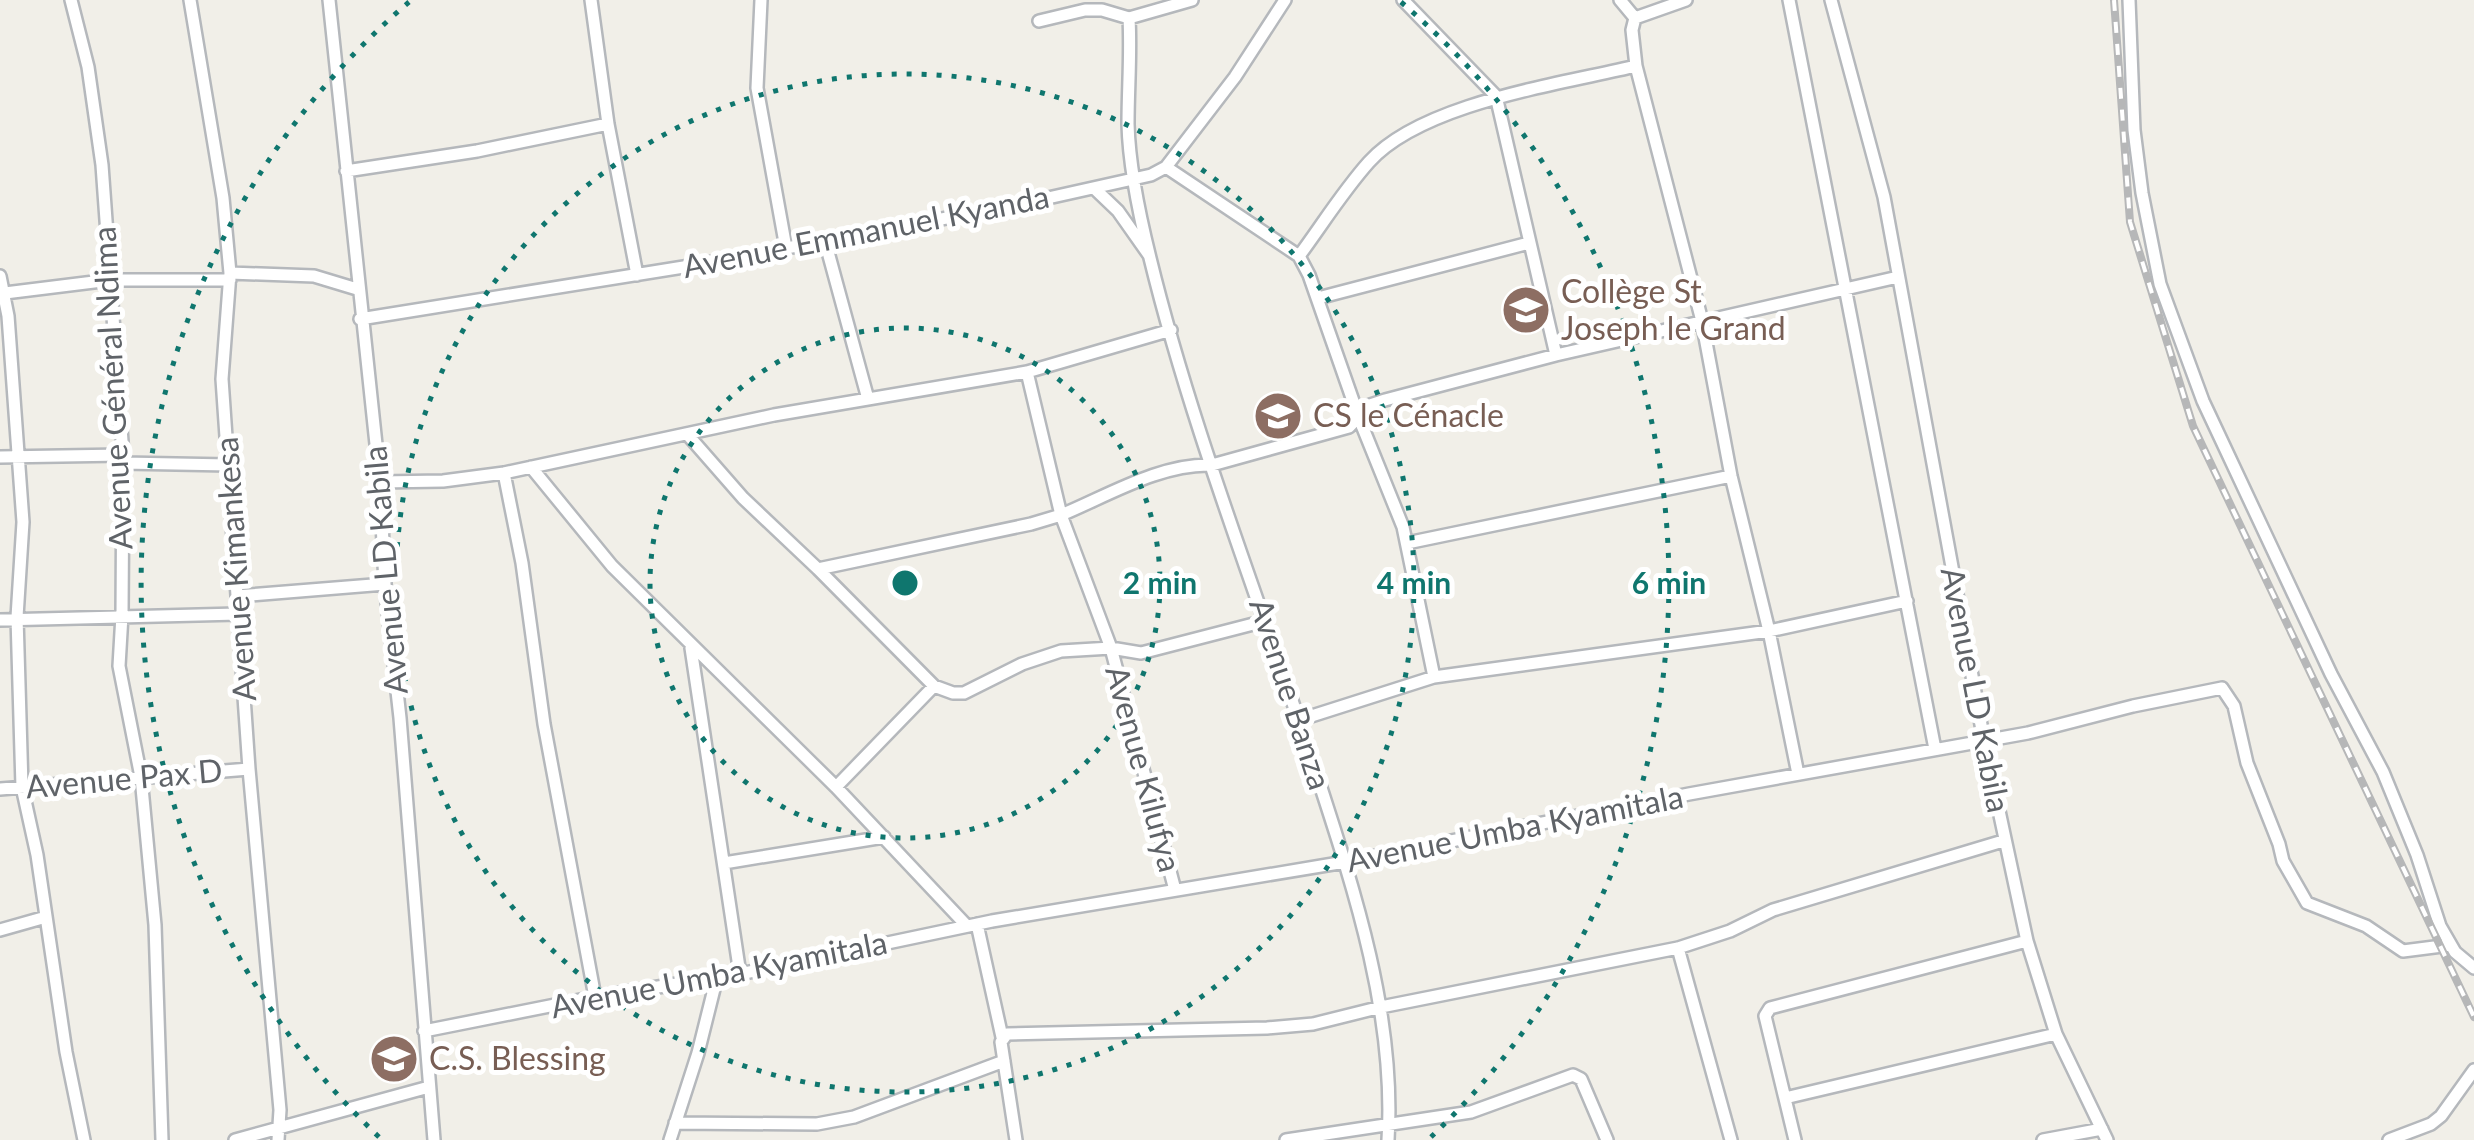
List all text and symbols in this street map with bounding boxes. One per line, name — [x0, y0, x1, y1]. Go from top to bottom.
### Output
street label: Avenue Emmanuel Kyanda — [679, 176, 1052, 285]
street label: Avenue Général Ndima — [84, 225, 139, 551]
place label: Collège St Joseph le Grand — [1561, 271, 1786, 347]
school or university icon: Collège St Joseph le Grand — [1500, 284, 1552, 336]
school or university icon: CS le Cénacle — [1252, 390, 1304, 442]
place label: CS le Cénacle — [1313, 395, 1504, 434]
street label: Avenue Kimankesa — [206, 436, 263, 703]
street label: Avenue LD Kabila — [354, 444, 415, 696]
text: 2 min — [1123, 564, 1197, 600]
text: 4 min — [1377, 564, 1451, 600]
text: 6 min — [1632, 564, 1706, 600]
street label: Avenue LD Kabila — [1934, 564, 2019, 816]
centre of rings — [887, 565, 923, 601]
street label: Avenue Banza — [1242, 593, 1341, 794]
street label: Avenue Kilufya — [1098, 661, 1191, 876]
street label: Avenue Pax D — [24, 749, 224, 806]
street label: Avenue Umba Kyamitala — [1343, 776, 1686, 879]
street label: Avenue Umba Kyamitala — [547, 922, 890, 1025]
school or university icon: C.S. Blessing — [368, 1033, 420, 1085]
place label: C.S. Blessing — [429, 1038, 606, 1077]

